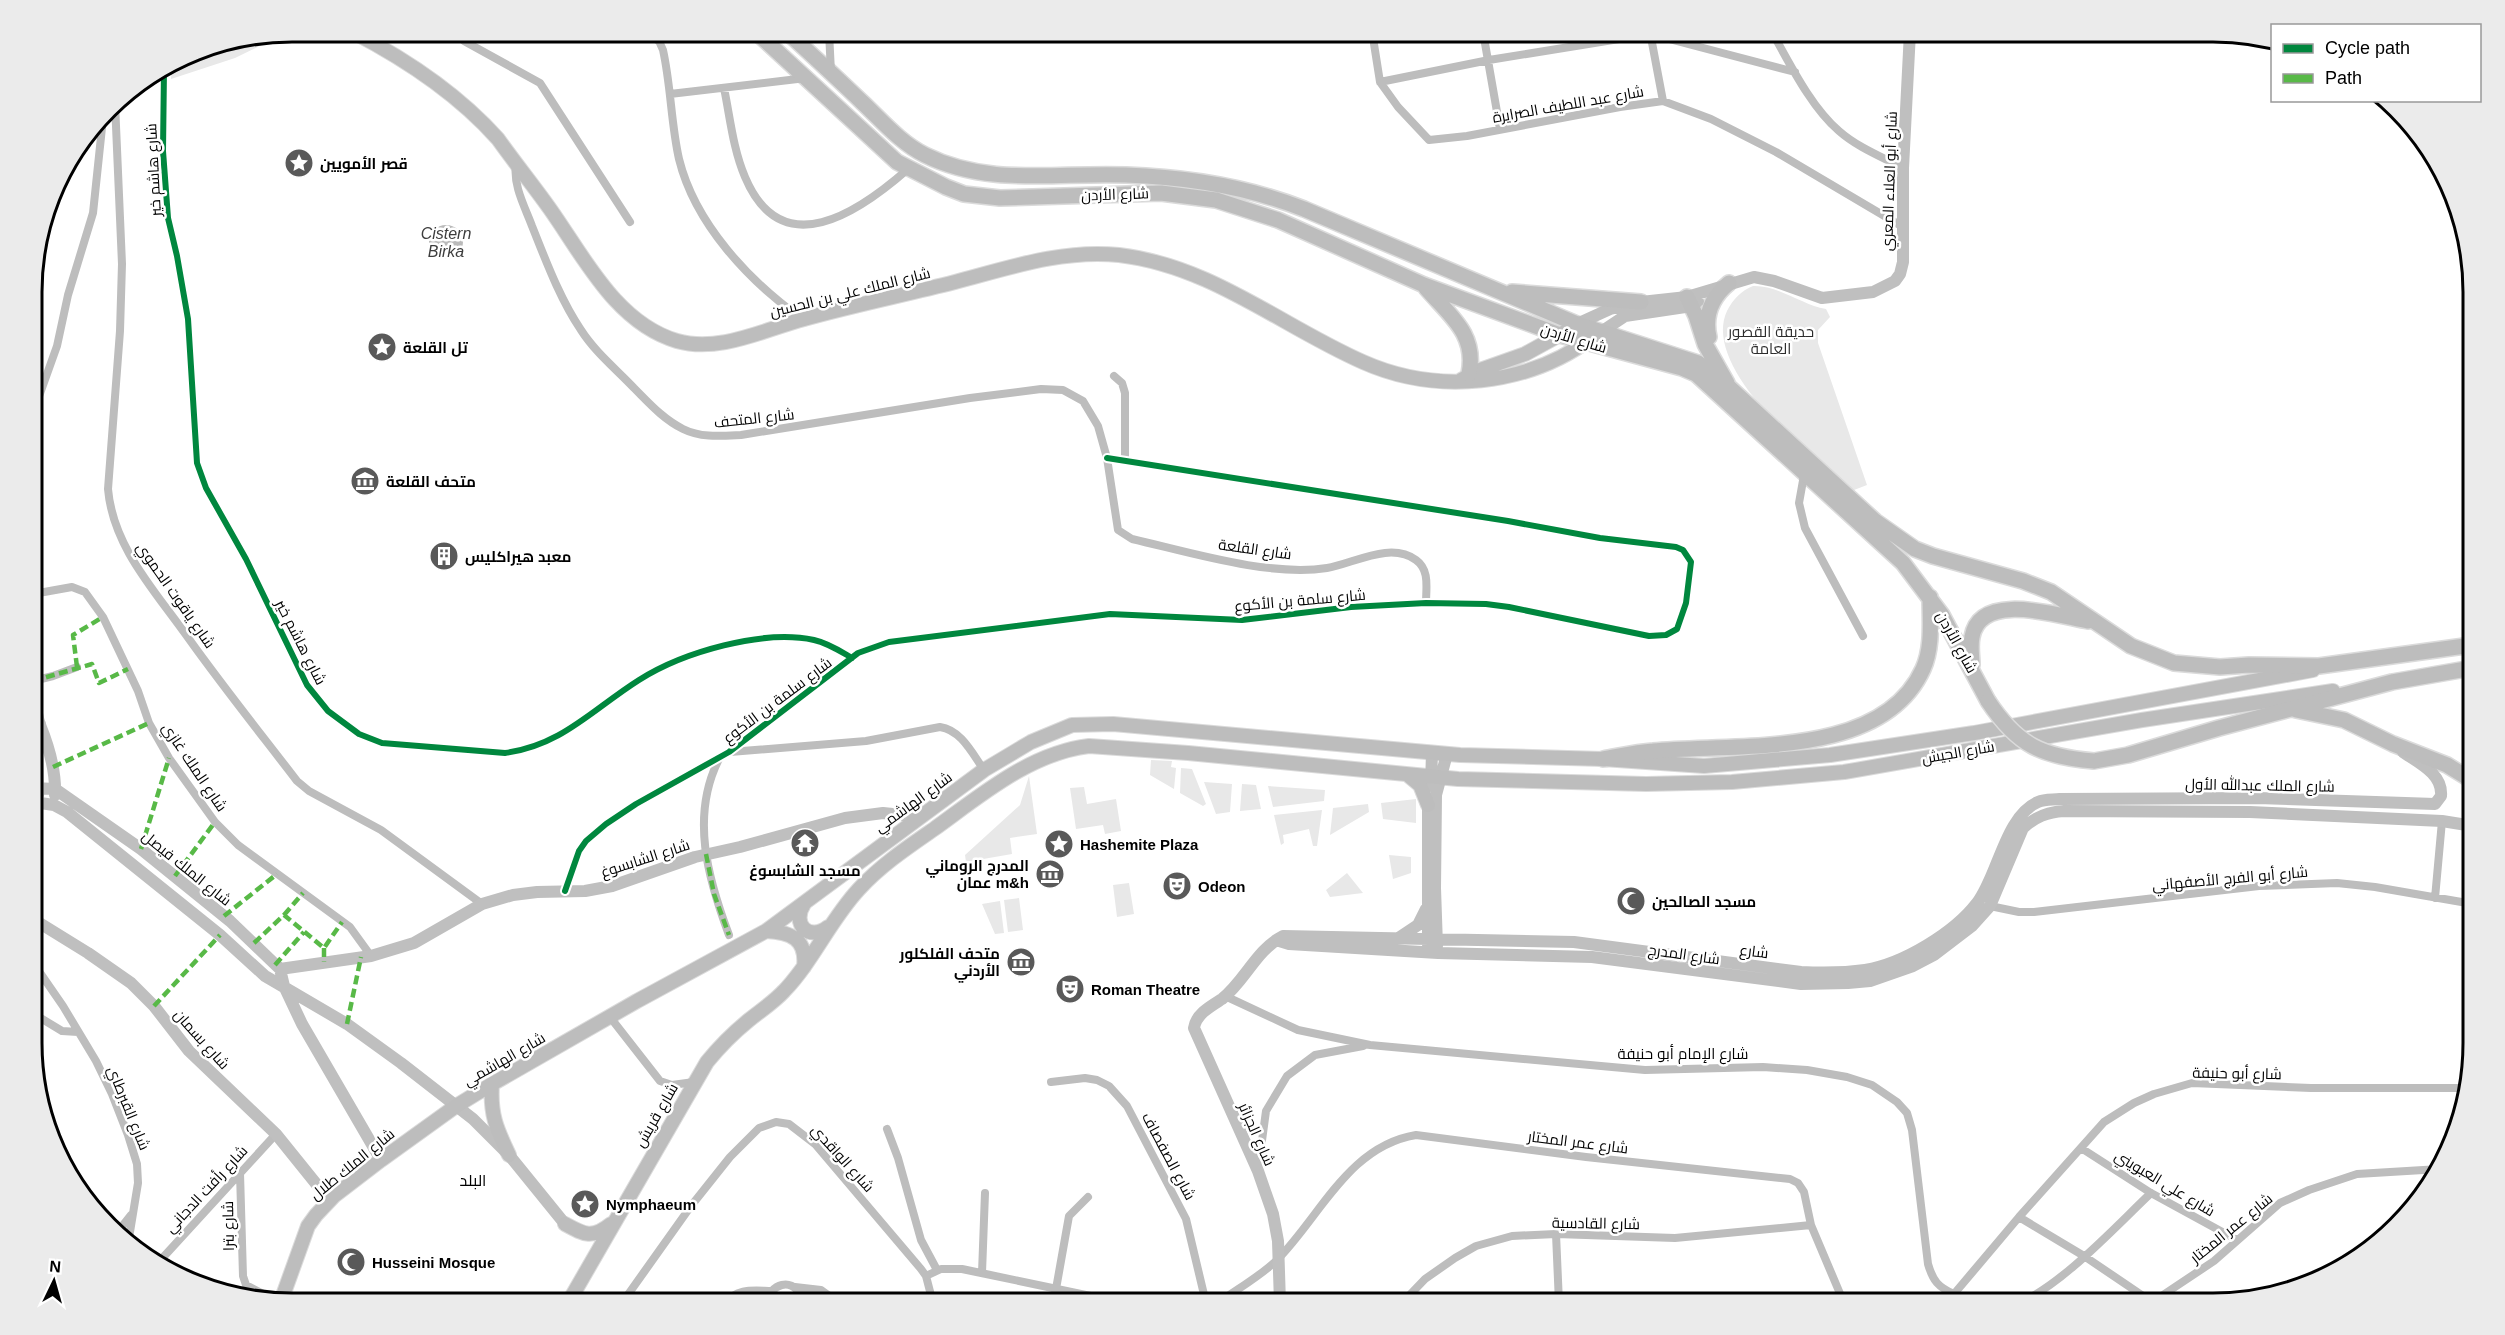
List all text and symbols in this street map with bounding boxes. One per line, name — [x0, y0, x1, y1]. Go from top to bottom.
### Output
legend — [2271, 24, 2481, 102]
text: Cycle path — [2325, 38, 2410, 58]
text: Path — [2325, 68, 2362, 88]
street label: شارع عبد اللطيف الصرايرة — [1491, 82, 1646, 129]
street label: شارع أبو العلاء المعري — [1877, 111, 1904, 251]
street label: شارع هاشم خير — [142, 123, 167, 218]
place icon: قصر الأمويين — [283, 147, 315, 179]
place label: قصر الأمويين — [320, 155, 408, 173]
street label: شارع الأردن — [1081, 184, 1149, 207]
water label: Cistern Birka — [421, 225, 471, 260]
street label: شارع الملك علي بن الحسين — [768, 264, 933, 324]
street label: شارع الأردن — [1538, 320, 1609, 359]
park label: حديقة القصور العامة — [1727, 323, 1814, 357]
place icon: تل القلعة — [366, 331, 398, 363]
place label: تل القلعة — [403, 339, 468, 357]
street label: شارع المتحف — [713, 405, 795, 434]
museum icon: متحف القلعة — [349, 465, 381, 497]
place label: متحف القلعة — [386, 473, 476, 490]
street label: شارع القلعة — [1217, 535, 1293, 566]
street label: شارع ياقوت الحموي — [130, 539, 219, 653]
building icon: معبد هيراكليس — [428, 540, 460, 572]
place label: معبد هيراكليس — [465, 548, 571, 566]
street label: شارع سلمة بن الأكوع — [1234, 586, 1367, 617]
street label: شارع هاشم خير — [269, 596, 330, 689]
street label: شارع الأردن — [1930, 608, 1981, 677]
street label: شارع سلمة بن الأكوع — [719, 654, 837, 749]
street label: شارع الملك غازي — [156, 719, 231, 817]
street label: شارع الجيش — [1920, 737, 1996, 770]
street label: شارع الهاشمي — [871, 768, 957, 839]
street label: شارع الملك عبدالله الأول — [2185, 774, 2335, 798]
street label: شارع الملك فيصل — [137, 827, 235, 911]
temple icon: مسجد الشابسوغ — [789, 827, 821, 859]
place icon: Hashemite Plaza — [1043, 828, 1075, 860]
street label: شارع الشابسوغ — [598, 836, 693, 883]
place label: Hashemite Plaza — [1080, 836, 1199, 853]
place label: المدرج الروماني عمان m&h — [925, 857, 1029, 892]
museum icon: المدرج الروماني عمان m&h — [1034, 858, 1066, 890]
place label: مسجد الشابسوغ — [749, 862, 861, 881]
street label: شارع أبو الفرج الأصفهاني — [2151, 862, 2309, 897]
theatre icon: Odeon — [1161, 870, 1193, 902]
place label: Odeon — [1198, 878, 1246, 895]
mosque icon: مسجد الصالحين — [1615, 885, 1647, 917]
place label: مسجد الصالحين — [1652, 893, 1756, 911]
street label: شارع المدرج — [1647, 941, 1721, 970]
street label: شارع — [1738, 941, 1769, 964]
place label: متحف الفلكلور الأردني — [899, 945, 1000, 983]
museum icon: متحف الفلكلور الأردني — [1005, 946, 1037, 978]
theatre icon: Roman Theatre — [1054, 973, 1086, 1005]
place label: Roman Theatre — [1091, 981, 1200, 998]
street label: شارع بسمان — [168, 1006, 233, 1074]
street label: شارع الهاشمي — [460, 1029, 550, 1093]
street label: شارع الإمام أبو حنيفة — [1618, 1044, 1748, 1065]
street label: شارع أبو حنيفة — [2192, 1063, 2282, 1085]
street label: شارع القبرطاي — [101, 1064, 154, 1154]
street label: شارع قريش — [631, 1080, 684, 1151]
street label: شارع الجزائر — [1232, 1099, 1278, 1169]
street label: شارع الصفصاف — [1136, 1109, 1199, 1204]
street label: شارع الواقدي — [805, 1121, 878, 1198]
street label: شارع الملك طلال — [306, 1125, 400, 1206]
street label: شارع عمر المختار — [1525, 1127, 1629, 1160]
street label: شارع رأفت الدجاني — [161, 1141, 254, 1239]
street label: شارع علي العبويني — [2110, 1146, 2218, 1223]
district label: البلد — [460, 1172, 486, 1190]
place icon: Nymphaeum — [569, 1188, 601, 1220]
street label: شارع عمر المختار — [2186, 1190, 2277, 1269]
place label: Nymphaeum — [606, 1196, 696, 1213]
street label: شارع بترا — [219, 1201, 240, 1251]
street label: شارع القادسية — [1552, 1214, 1640, 1235]
mosque icon: Husseini Mosque — [335, 1246, 367, 1278]
north arrow — [24, 1251, 84, 1311]
place label: Husseini Mosque — [372, 1254, 495, 1271]
text: N — [49, 1258, 62, 1276]

